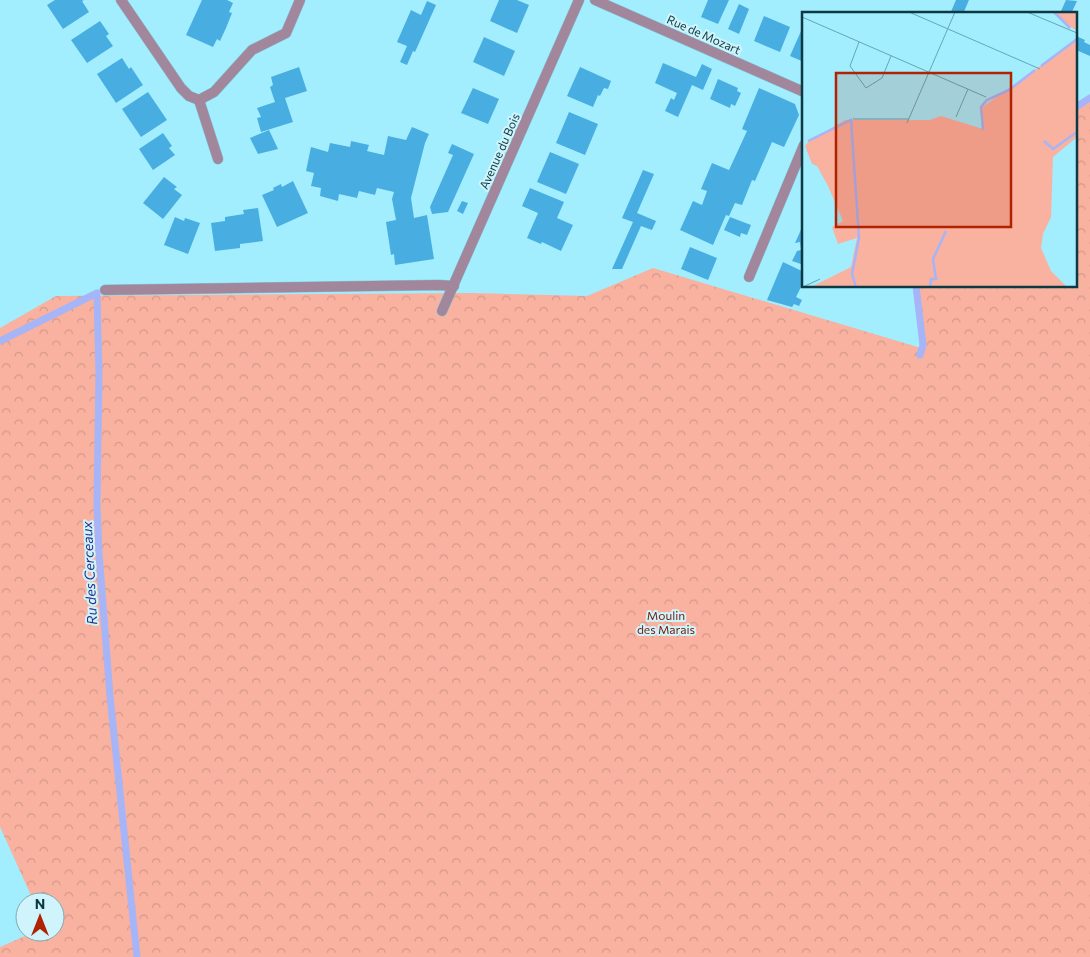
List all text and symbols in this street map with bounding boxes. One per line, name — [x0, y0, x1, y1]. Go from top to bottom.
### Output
street label: Rue de Mozart — [665, 11, 743, 57]
inset map — [802, 12, 1078, 288]
street label: Avenue du Bois — [476, 111, 522, 191]
water label: Ru des Cerceaux — [78, 520, 100, 625]
park label: Moulin des Marais — [637, 608, 695, 636]
north arrow — [15, 892, 65, 942]
text: N — [35, 895, 45, 912]

